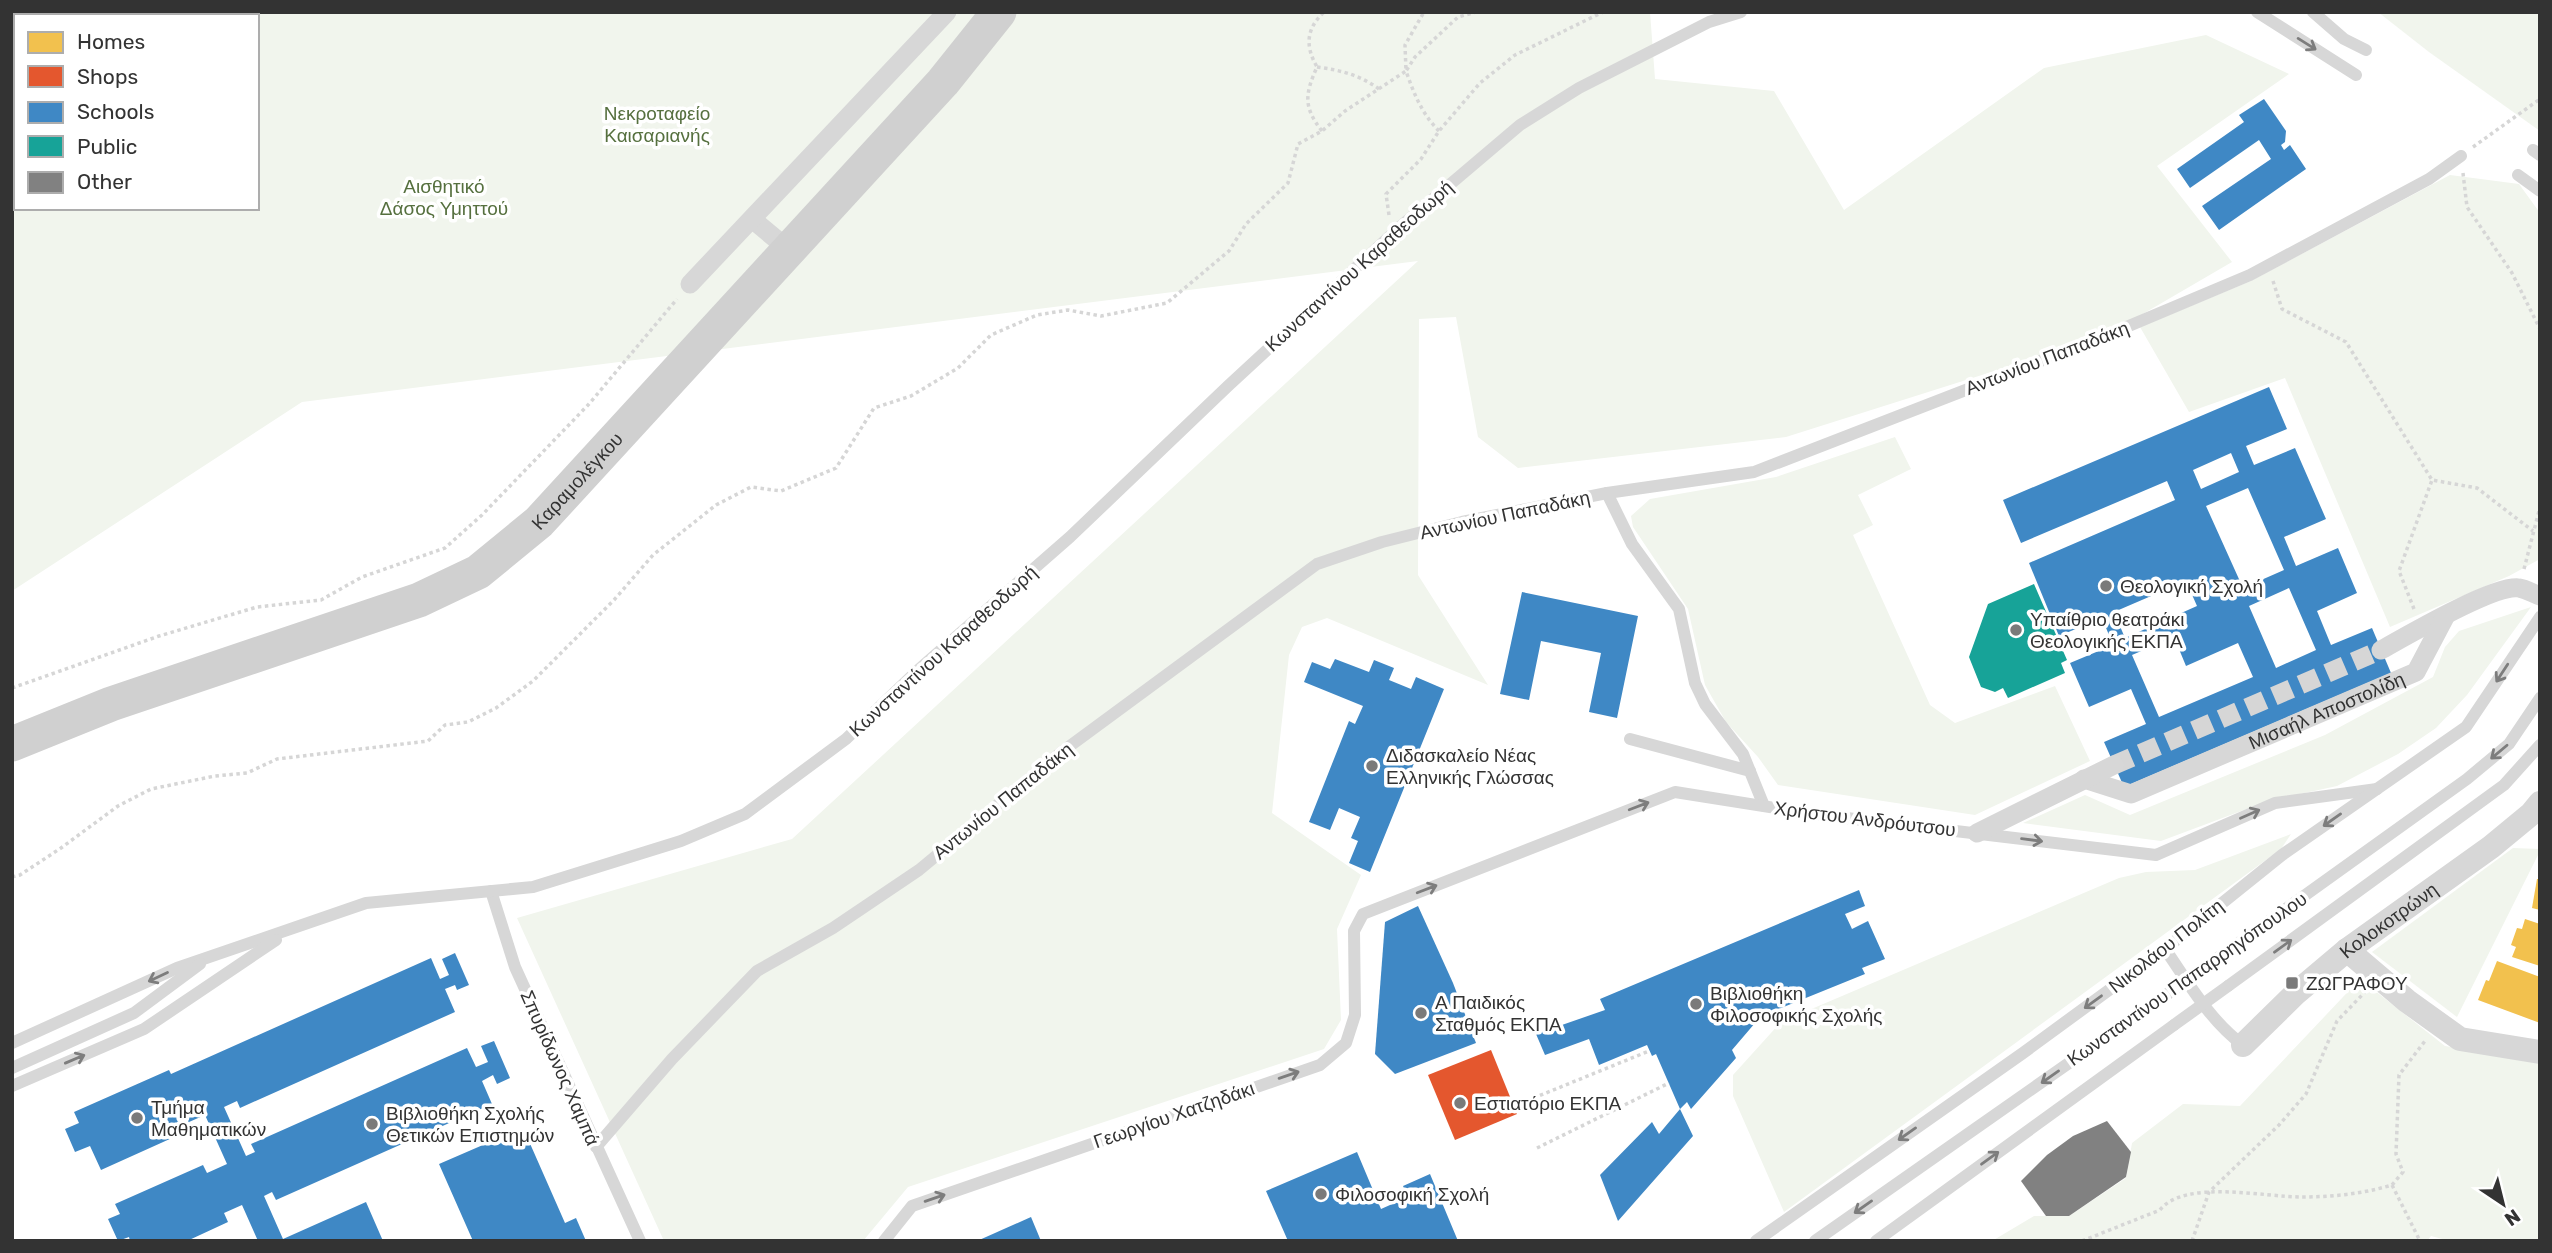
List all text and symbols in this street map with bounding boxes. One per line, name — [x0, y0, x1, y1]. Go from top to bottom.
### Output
legend — [14, 14, 259, 210]
text: Homes — [77, 29, 145, 54]
one-way arrow — [2296, 37, 2316, 51]
text: Shops — [77, 64, 138, 89]
text: Schools — [77, 99, 154, 124]
park label: Νεκροταφείο Καισαριανής — [604, 102, 710, 147]
text: Public — [77, 134, 137, 159]
text: Other — [77, 169, 132, 194]
park label: Αισθητικό Δάσος Υμηττού — [380, 175, 508, 220]
street label: Κωνσταντίνου Καραθεοδωρή — [1260, 176, 1458, 356]
street label: Αντωνίου Παπαδάκη — [1962, 316, 2132, 400]
street label: Καραμολέγκου — [526, 427, 627, 534]
street label: Αντωνίου Παπαδάκη — [1418, 486, 1592, 544]
street label: Κωνσταντίνου Καραθεοδωρή — [844, 561, 1042, 741]
place label: Θεολογική Σχολή — [2120, 575, 2263, 598]
marker: Θεολογική Σχολή — [2098, 578, 2114, 594]
place label: Υπαίθριο θεατράκι Θεολογικής ΕΚΠΑ — [2030, 608, 2185, 653]
marker: Υπαίθριο θεατράκι Θεολογικής ΕΚΠΑ — [2008, 622, 2024, 638]
one-way arrow — [2494, 663, 2508, 683]
street label: Μισαήλ Αποστολίδη — [2245, 667, 2408, 754]
street label: Αντωνίου Παπαδάκη — [928, 737, 1078, 865]
place label: Διδασκαλείο Νέας Ελληνικής Γλώσσας — [1386, 744, 1554, 789]
one-way arrow — [2491, 744, 2509, 760]
marker: Διδασκαλείο Νέας Ελληνικής Γλώσσας — [1364, 758, 1380, 774]
street label: Χρήστου Ανδρόυτσου — [1773, 796, 1957, 842]
one-way arrow — [1627, 799, 1649, 812]
one-way arrow — [2238, 807, 2260, 820]
one-way arrow — [2323, 813, 2342, 827]
one-way arrow — [2020, 833, 2043, 846]
street label: Κολοκοτρώνη — [2335, 877, 2442, 963]
one-way arrow — [1415, 882, 1437, 895]
street label: Κωνσταντίνου Παπαρρηγόπουλου — [2063, 887, 2311, 1071]
street label: Νικολάου Πολίτη — [2104, 894, 2228, 998]
one-way arrow — [2273, 939, 2292, 953]
one-way arrow — [147, 971, 169, 984]
place label: ΖΩΓΡΑΦΟΥ — [2306, 972, 2408, 995]
marker: ΖΩΓΡΑΦΟΥ — [2284, 975, 2300, 991]
place label: Βιβλιοθήκη Φιλοσοφικής Σχολής — [1710, 982, 1883, 1027]
street label: Σπυρίδωνος Χαμπά — [516, 987, 604, 1149]
place label: Α Παιδικός Σταθμός ΕΚΠΑ — [1435, 991, 1562, 1036]
one-way arrow — [2084, 995, 2103, 1009]
marker: Βιβλιοθήκη Φιλοσοφικής Σχολής — [1688, 996, 1704, 1012]
marker: Α Παιδικός Σταθμός ΕΚΠΑ — [1413, 1005, 1429, 1021]
one-way arrow — [64, 1052, 85, 1065]
one-way arrow — [1277, 1068, 1299, 1080]
one-way arrow — [2041, 1070, 2060, 1084]
street label: Γεωργίου Χατζηδάκι — [1090, 1077, 1258, 1153]
place label: Εστιατόριο ΕΚΠΑ — [1474, 1092, 1622, 1115]
marker: Εστιατόριο ΕΚΠΑ — [1452, 1095, 1468, 1111]
place label: Τμήμα Μαθηματικών — [151, 1096, 266, 1141]
place label: Βιβλιοθήκη Σχολής Θετικών Επιστημών — [386, 1102, 554, 1147]
marker: Τμήμα Μαθηματικών — [129, 1110, 145, 1126]
marker: Βιβλιοθήκη Σχολής Θετικών Επιστημών — [364, 1116, 380, 1132]
one-way arrow — [1898, 1127, 1917, 1141]
one-way arrow — [1981, 1150, 1999, 1165]
north arrow — [2468, 1169, 2538, 1239]
place label: Φιλοσοφική Σχολή — [1335, 1183, 1489, 1206]
marker: Φιλοσοφική Σχολή — [1313, 1186, 1329, 1202]
one-way arrow — [923, 1191, 945, 1203]
one-way arrow — [1854, 1200, 1873, 1214]
text: N — [2500, 1204, 2525, 1231]

